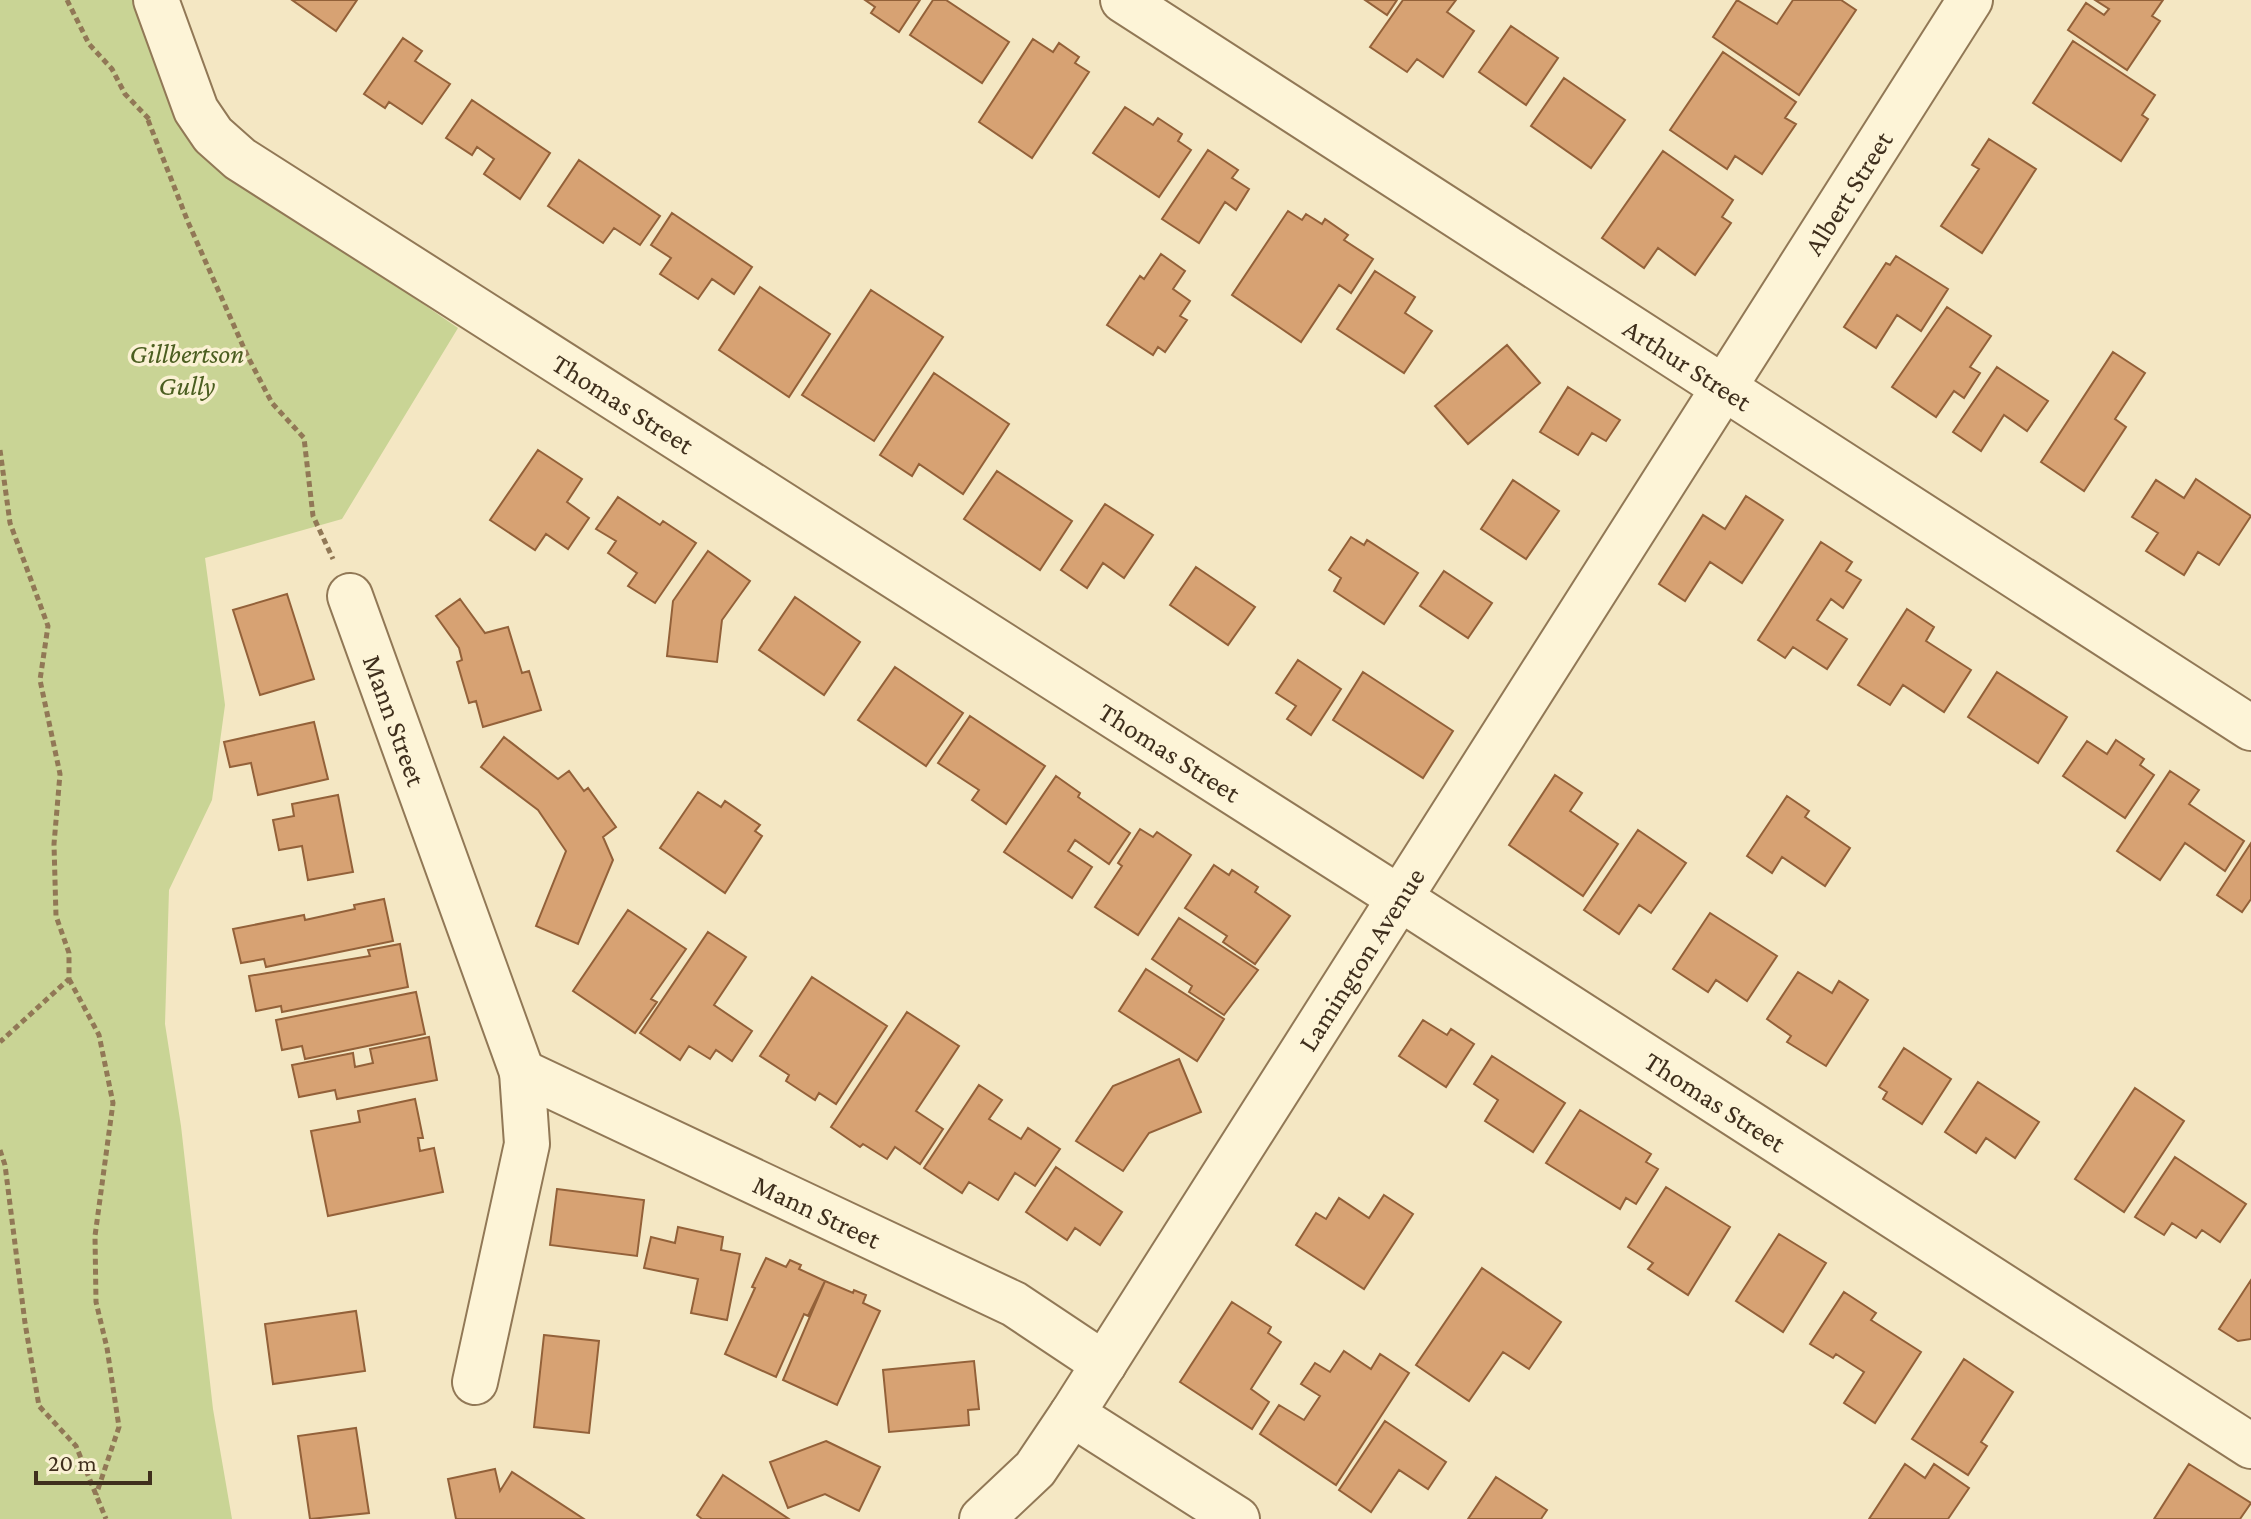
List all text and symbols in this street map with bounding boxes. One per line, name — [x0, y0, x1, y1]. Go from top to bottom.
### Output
street label: Albert Street — [1797, 125, 1899, 260]
street label: Arthur Street — [1618, 312, 1758, 417]
park label: Gillbertson Gully — [130, 338, 244, 401]
street label: Thomas Street — [547, 347, 700, 460]
street label: Mann Street — [357, 650, 433, 791]
street label: Thomas Street — [1093, 695, 1247, 809]
street label: Lamington Avenue — [1291, 862, 1431, 1057]
street label: Thomas Street — [1639, 1045, 1792, 1158]
street label: Mann Street — [748, 1168, 886, 1255]
scale bar — [36, 1435, 150, 1485]
text: 20 m — [48, 1449, 97, 1476]

